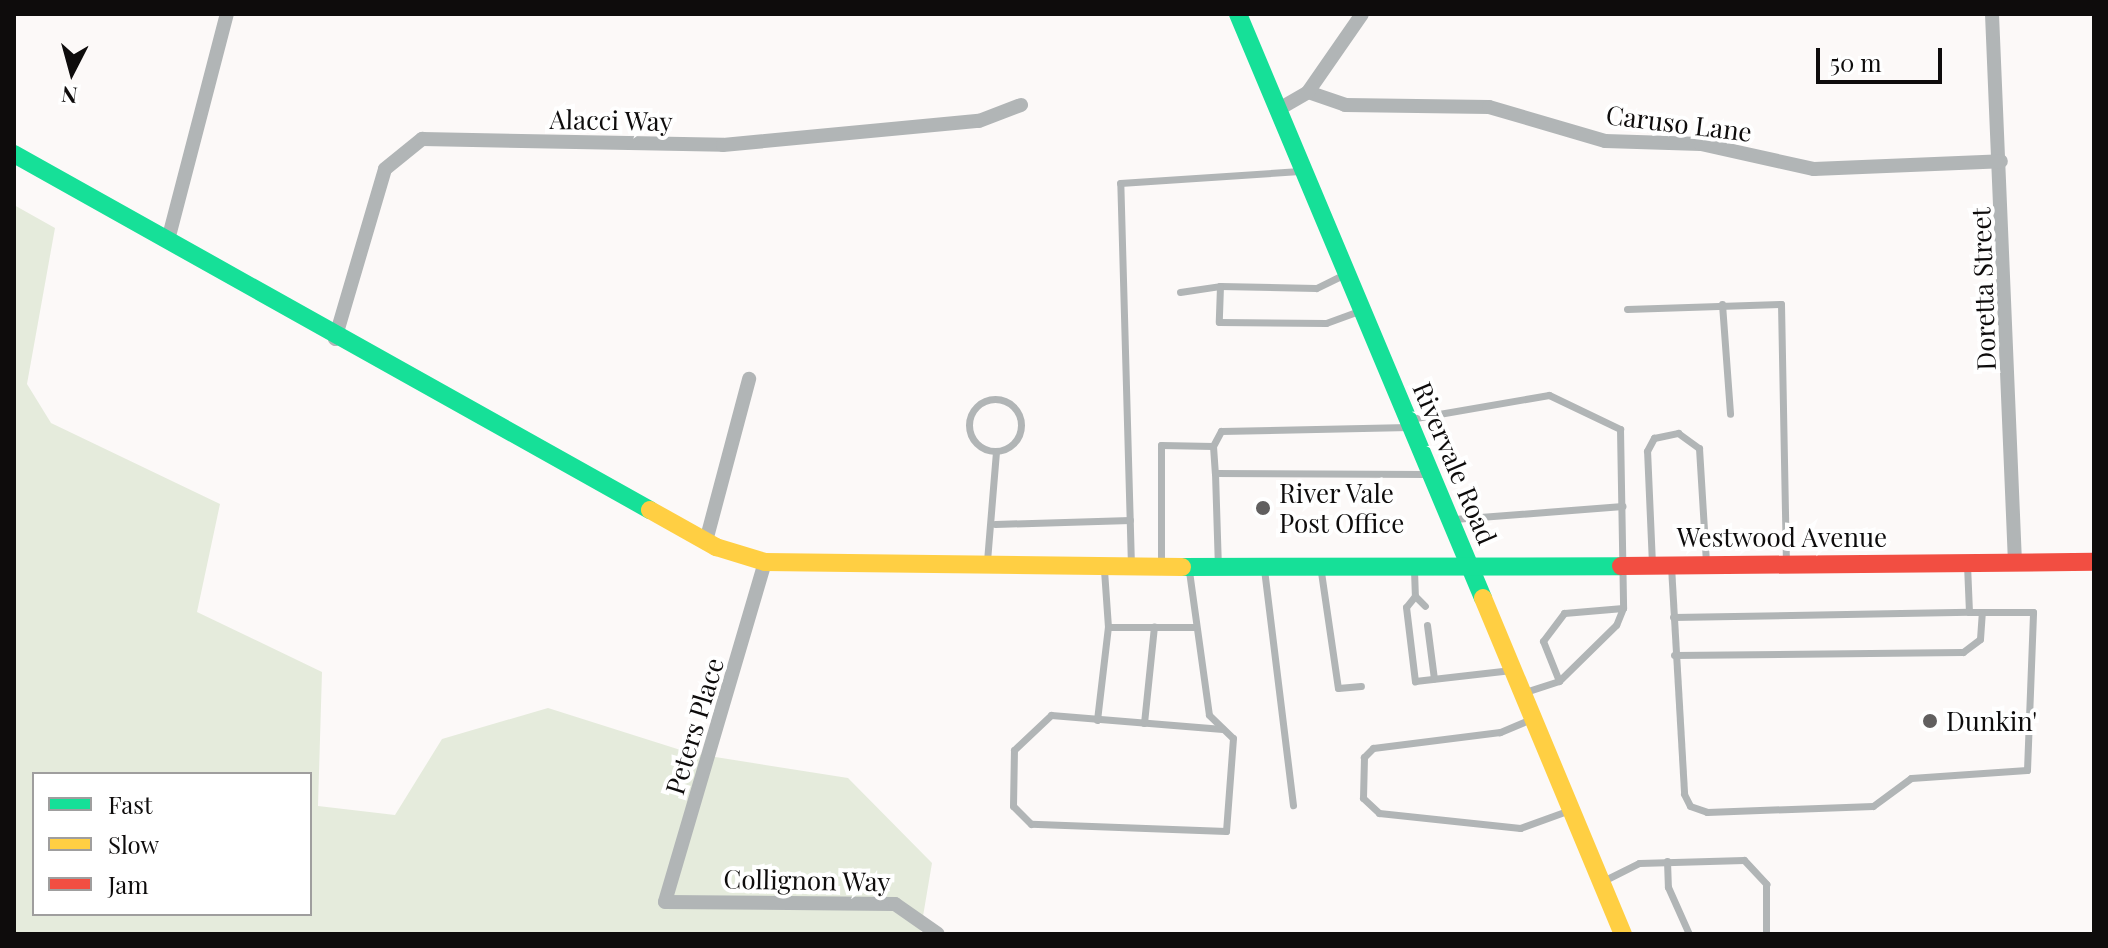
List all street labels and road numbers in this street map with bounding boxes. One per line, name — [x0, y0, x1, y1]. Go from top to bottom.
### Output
street label: Caruso Lane — [1604, 99, 1754, 147]
street label: Alacci Way — [549, 103, 673, 137]
street label: Doretta Street — [1965, 207, 2001, 371]
street label: Rivervale Road — [1407, 377, 1503, 549]
street label: Westwood Avenue — [1676, 521, 1888, 553]
street label: Peters Place — [658, 654, 730, 798]
street label: Collignon Way — [723, 863, 891, 897]

